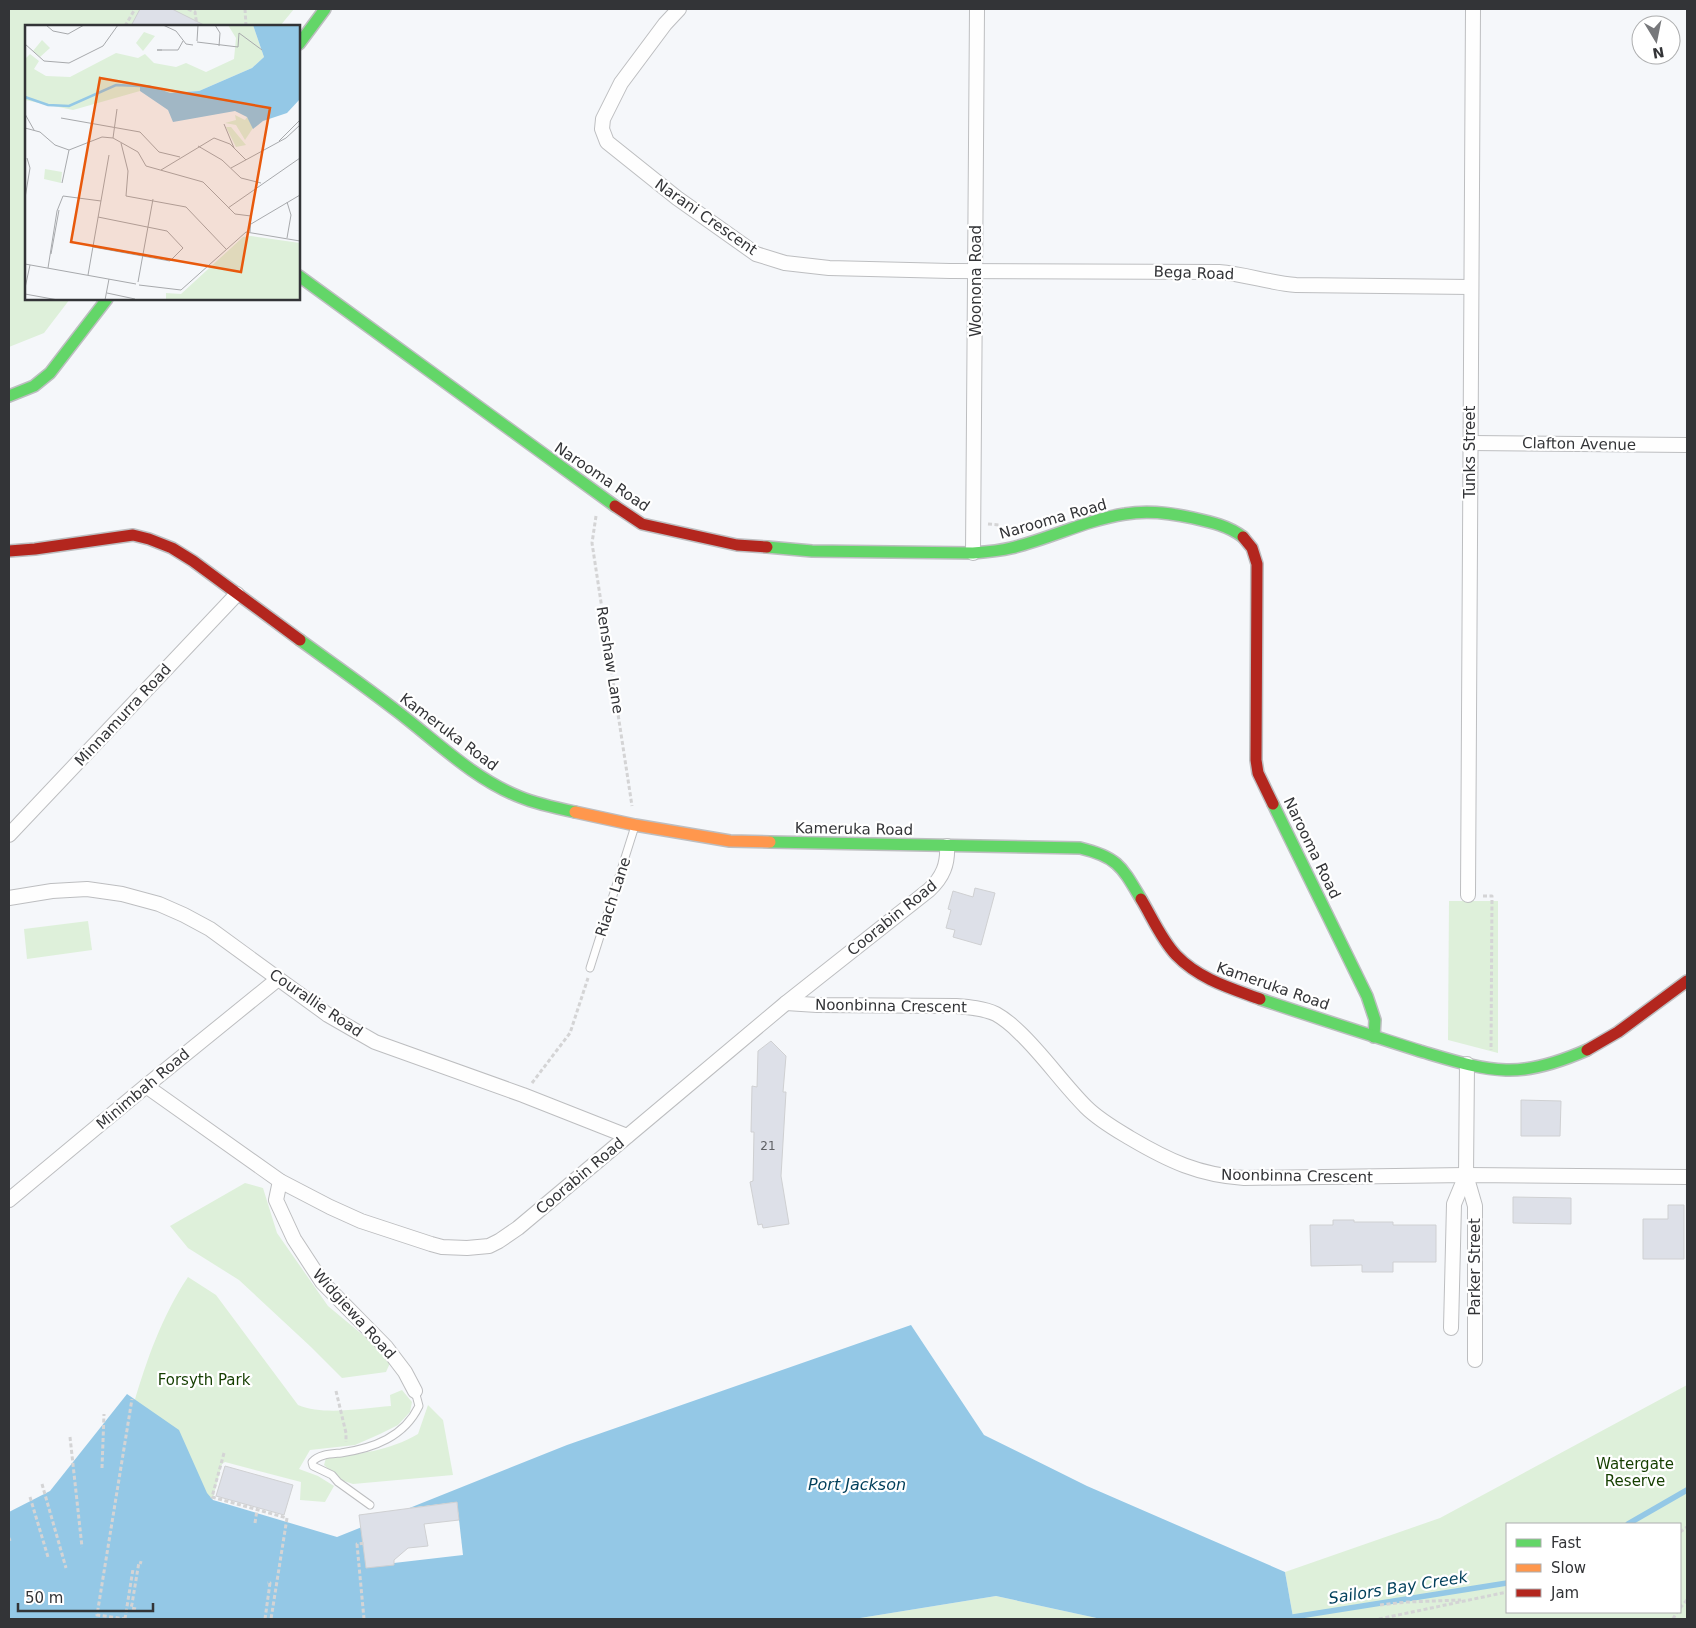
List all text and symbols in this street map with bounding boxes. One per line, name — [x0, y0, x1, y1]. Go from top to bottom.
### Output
north arrow — [1631, 15, 1681, 65]
inset map — [25, 25, 300, 300]
text: N — [1651, 44, 1665, 62]
street label: Narani Crescent — [652, 175, 761, 259]
street label: Woonona Road — [967, 225, 985, 337]
street label: Bega Road — [1153, 263, 1235, 283]
street label: Tunks Street — [1461, 406, 1479, 499]
street label: Clafton Avenue — [1522, 434, 1636, 454]
street label: Narooma Road — [551, 439, 653, 515]
street label: Narooma Road — [997, 495, 1109, 543]
street label: Renshaw Lane — [593, 605, 627, 715]
street label: Minnamurra Road — [71, 660, 175, 770]
street label: Kameruka Road — [396, 689, 502, 775]
street label: Narooma Road — [1280, 794, 1344, 902]
street label: Kameruka Road — [795, 819, 913, 839]
street label: Riach Lane — [592, 855, 634, 939]
street label: Coorabin Road — [844, 876, 940, 960]
street label: Kameruka Road — [1214, 958, 1332, 1014]
street label: Courallie Road — [266, 965, 366, 1041]
street label: Noonbinna Crescent — [815, 996, 967, 1016]
street label: Minimbah Road — [93, 1045, 193, 1133]
street label: Coorabin Road — [532, 1134, 628, 1218]
house number: 21 — [760, 1139, 776, 1153]
street label: Noonbinna Crescent — [1221, 1166, 1373, 1186]
street label: Parker Street — [1466, 1218, 1484, 1316]
street label: Widgiewa Road — [309, 1265, 399, 1363]
park label: Forsyth Park — [158, 1371, 251, 1389]
park label: Watergate Reserve — [1596, 1455, 1674, 1490]
water label: Port Jackson — [808, 1475, 906, 1494]
legend — [1506, 1523, 1681, 1613]
text: Fast — [1551, 1534, 1581, 1552]
text: Slow — [1551, 1559, 1586, 1577]
water label: Sailors Bay Creek — [1327, 1567, 1470, 1608]
scale bar — [18, 1580, 152, 1612]
text: Jam — [1550, 1584, 1579, 1602]
text: 50 m — [25, 1589, 63, 1607]

